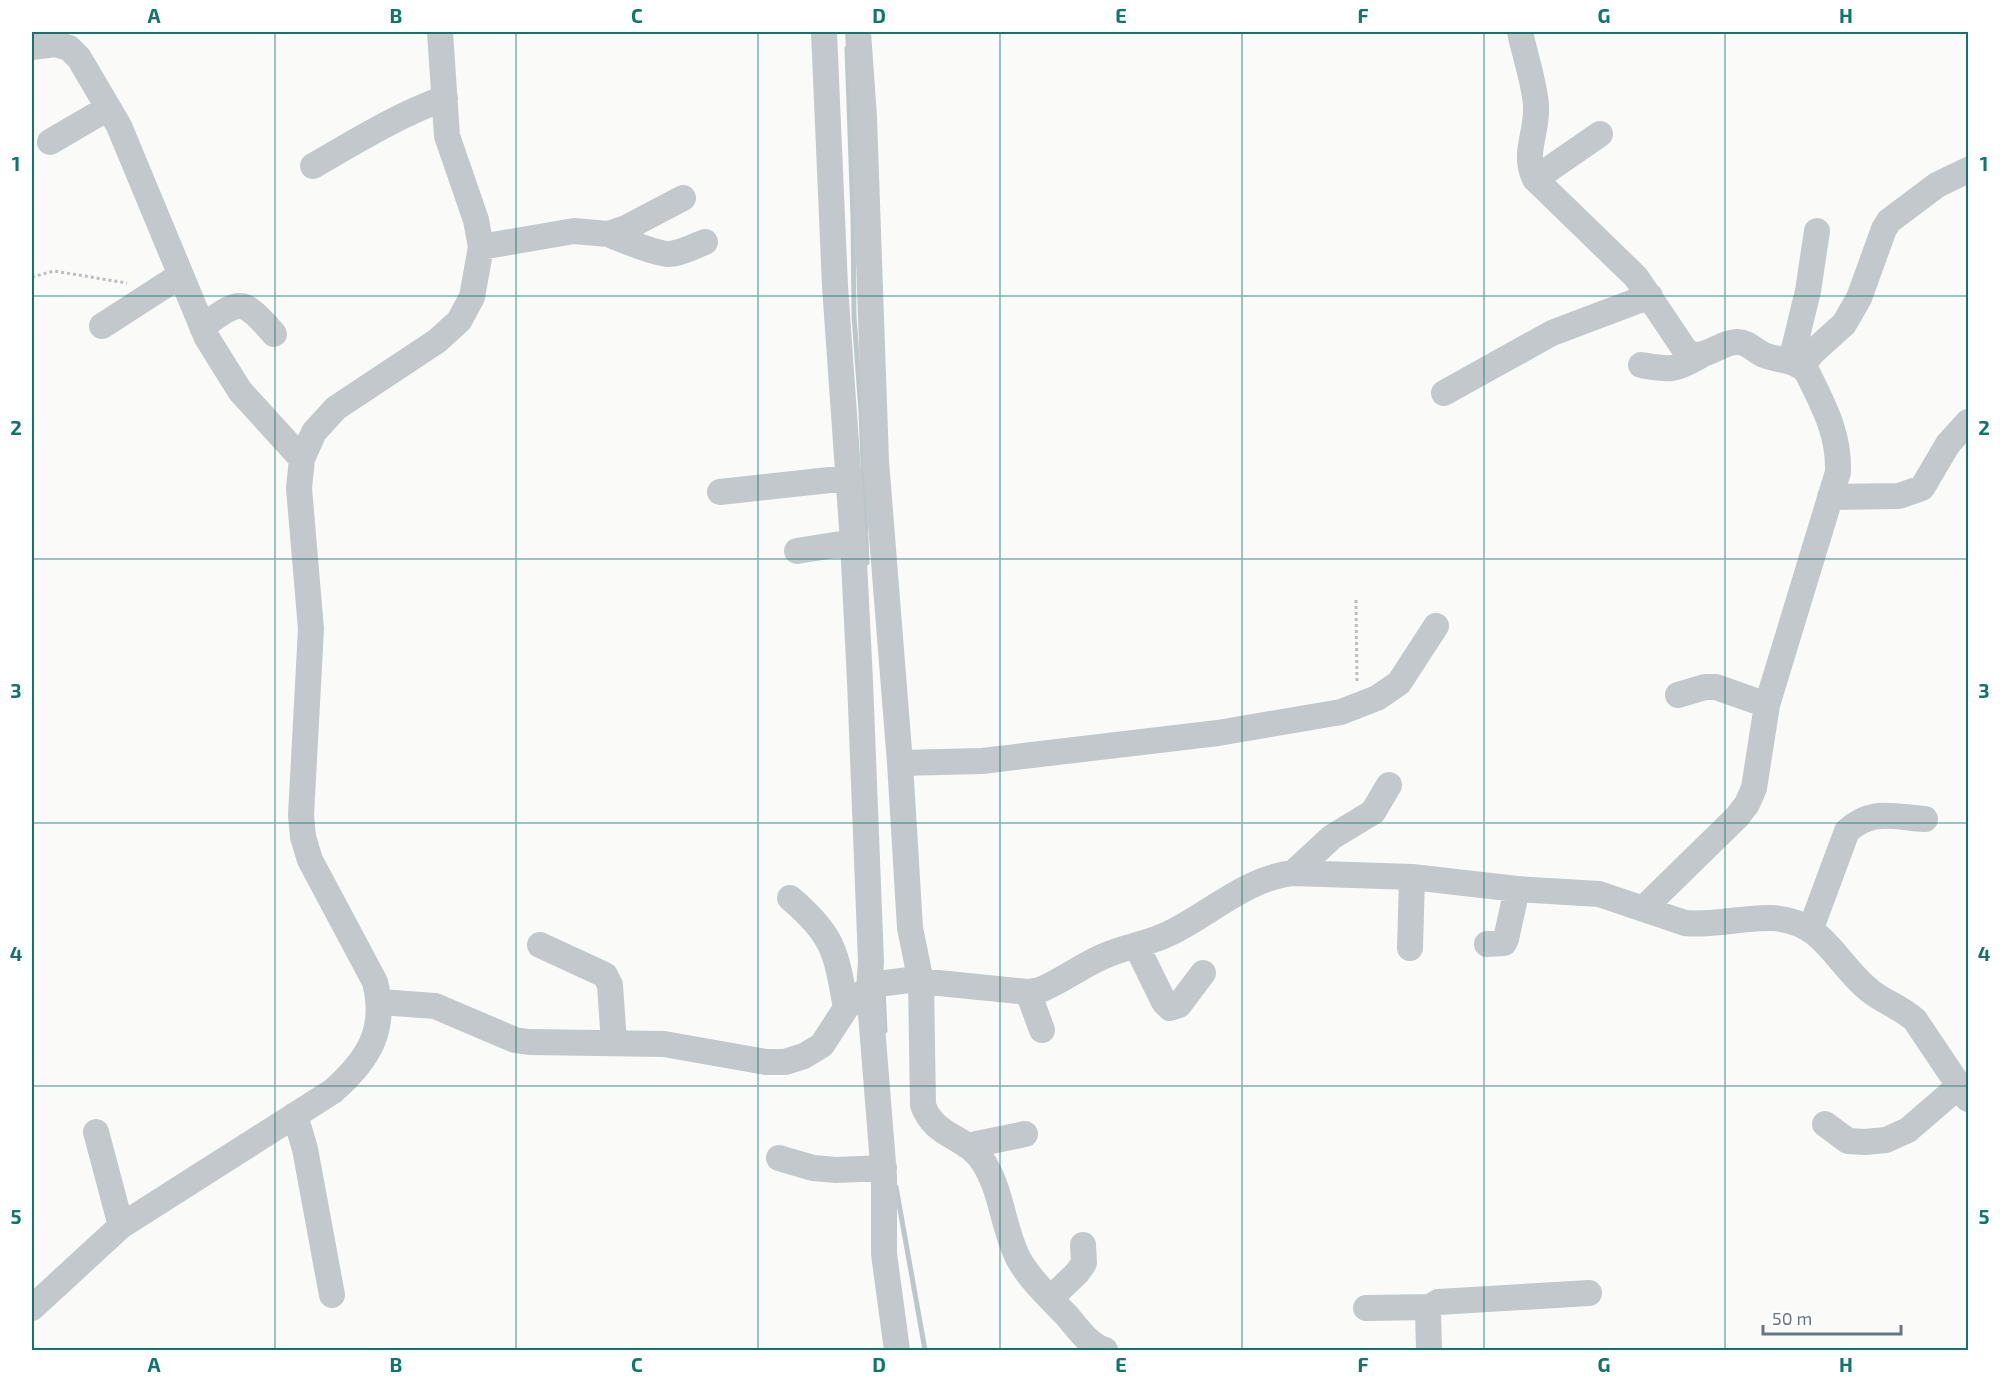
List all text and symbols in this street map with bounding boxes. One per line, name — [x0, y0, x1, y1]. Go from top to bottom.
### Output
text: A — [147, 3, 161, 27]
text: B — [390, 3, 402, 27]
text: C — [631, 3, 643, 27]
text: D — [872, 3, 886, 27]
text: E — [1115, 3, 1127, 27]
text: F — [1357, 3, 1369, 27]
text: G — [1598, 3, 1610, 27]
text: H — [1839, 3, 1853, 27]
text: 1 — [12, 151, 20, 175]
text: 1 — [1980, 151, 1988, 175]
text: 2 — [10, 415, 22, 439]
text: 2 — [1978, 415, 1990, 439]
text: 3 — [10, 678, 22, 702]
text: 3 — [1978, 678, 1990, 702]
text: 4 — [10, 941, 23, 965]
text: 4 — [1978, 941, 1991, 965]
text: 5 — [10, 1204, 22, 1228]
text: 5 — [1978, 1204, 1990, 1228]
scale bar — [1763, 1298, 1901, 1336]
text: 50 m — [1772, 1307, 1812, 1329]
text: A — [147, 1352, 161, 1376]
text: B — [390, 1352, 402, 1376]
text: C — [631, 1352, 643, 1376]
text: D — [872, 1352, 886, 1376]
text: E — [1115, 1352, 1127, 1376]
text: F — [1357, 1352, 1369, 1376]
text: G — [1598, 1352, 1610, 1376]
text: H — [1839, 1352, 1853, 1376]

